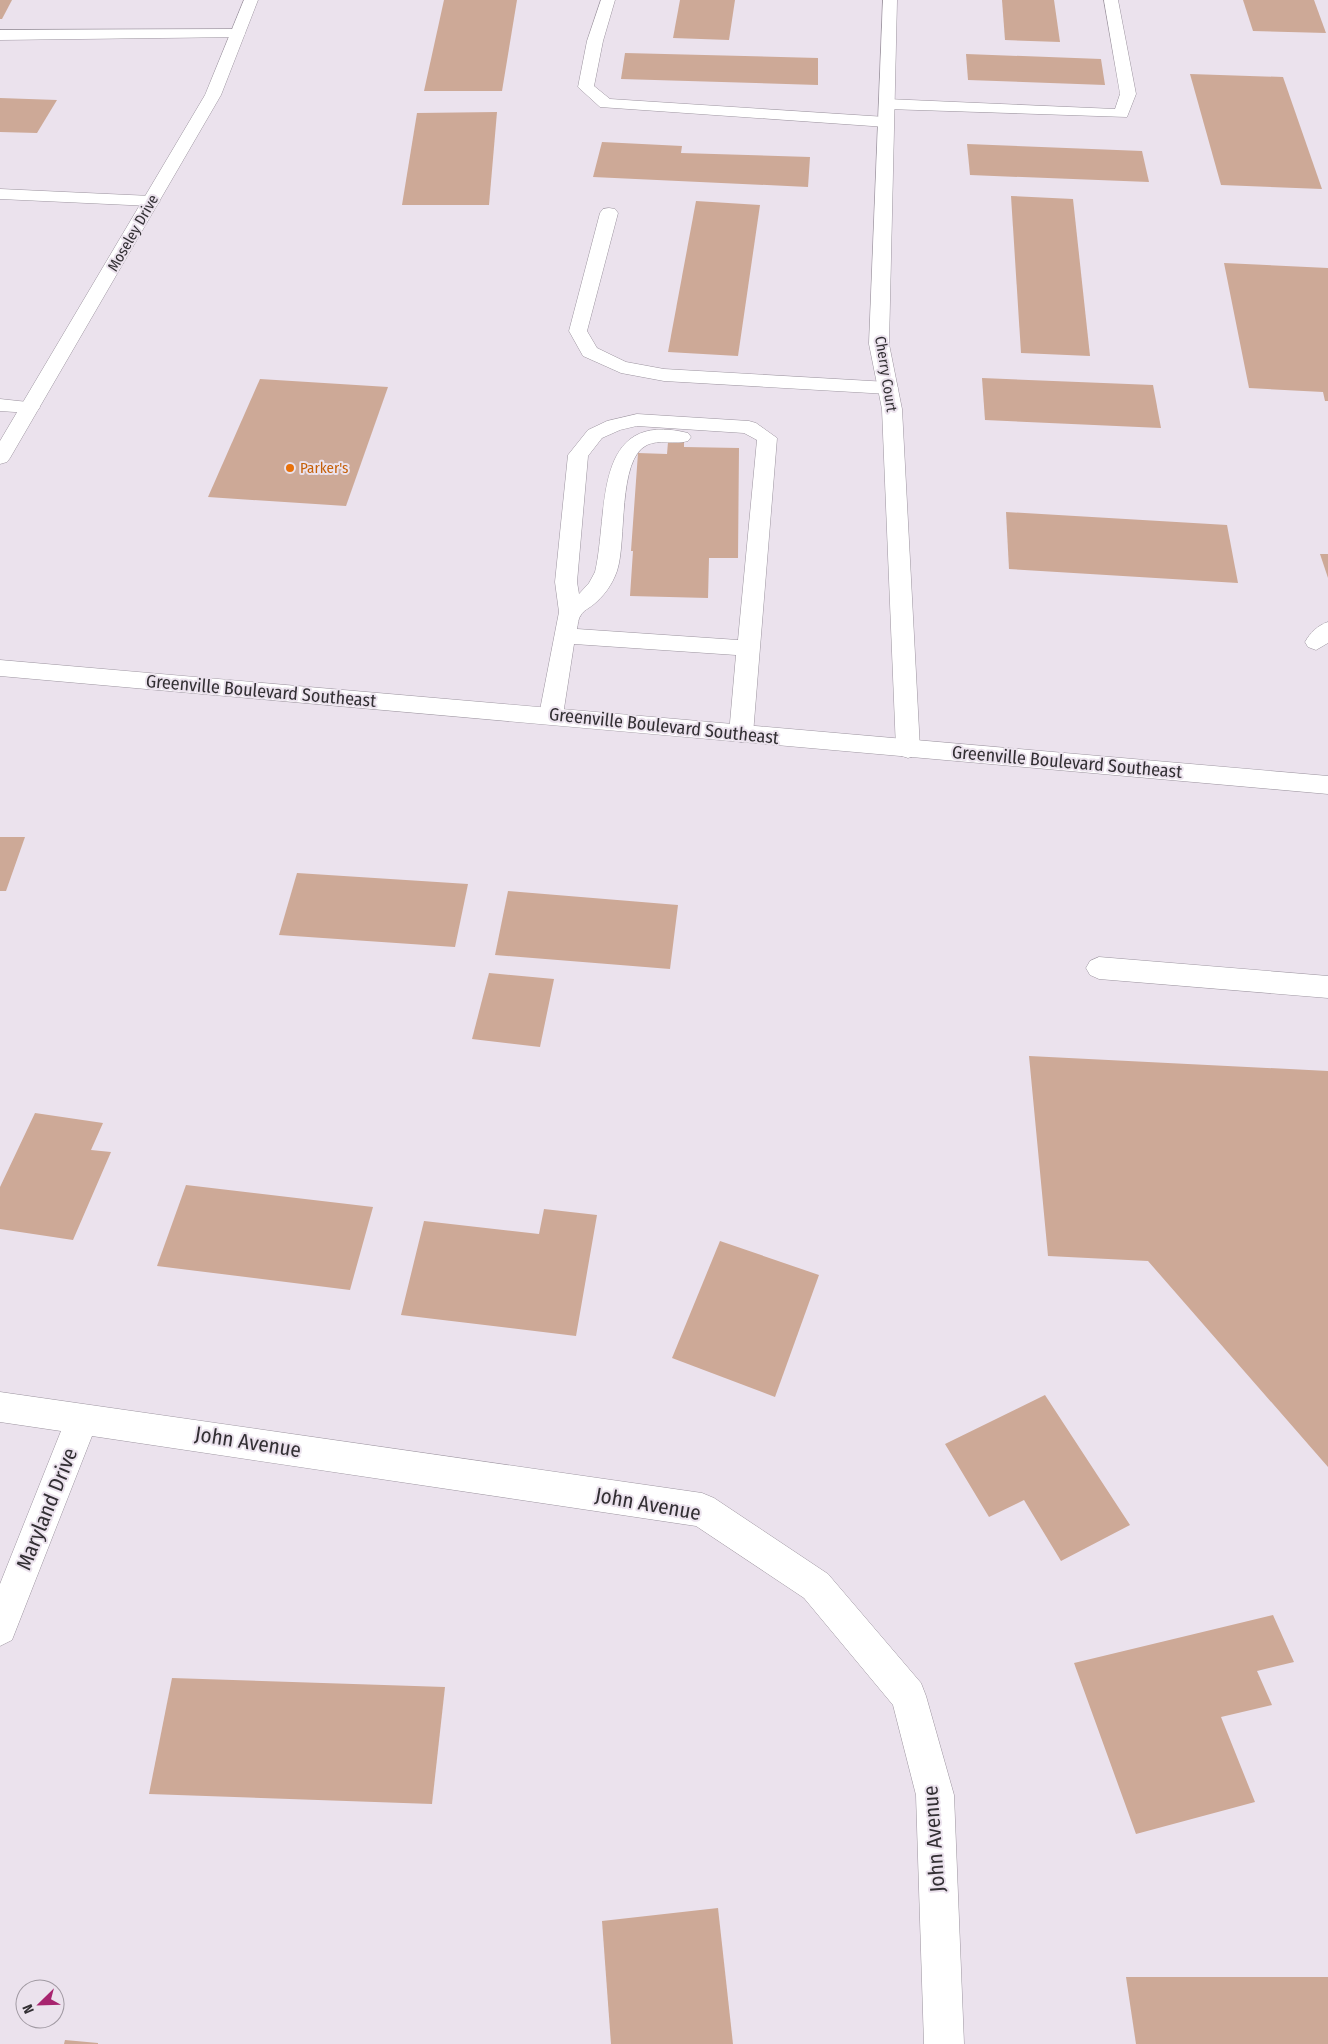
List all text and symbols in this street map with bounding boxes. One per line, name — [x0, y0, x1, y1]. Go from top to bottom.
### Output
street label: Moseley Drive — [104, 191, 162, 275]
street label: Cherry Court — [871, 335, 901, 413]
place label: Parker's — [300, 459, 349, 477]
marker: Parker's — [284, 462, 296, 474]
street label: Greenville Boulevard Southeast — [145, 670, 377, 712]
street label: Greenville Boulevard Southeast — [548, 703, 780, 749]
street label: Greenville Boulevard Southeast — [951, 741, 1183, 783]
street label: John Avenue — [193, 1421, 303, 1463]
street label: Maryland Drive — [11, 1444, 83, 1574]
street label: John Avenue — [593, 1482, 703, 1526]
street label: John Avenue — [917, 1785, 951, 1893]
north arrow — [15, 1979, 65, 2029]
text: N — [19, 2002, 38, 2016]

